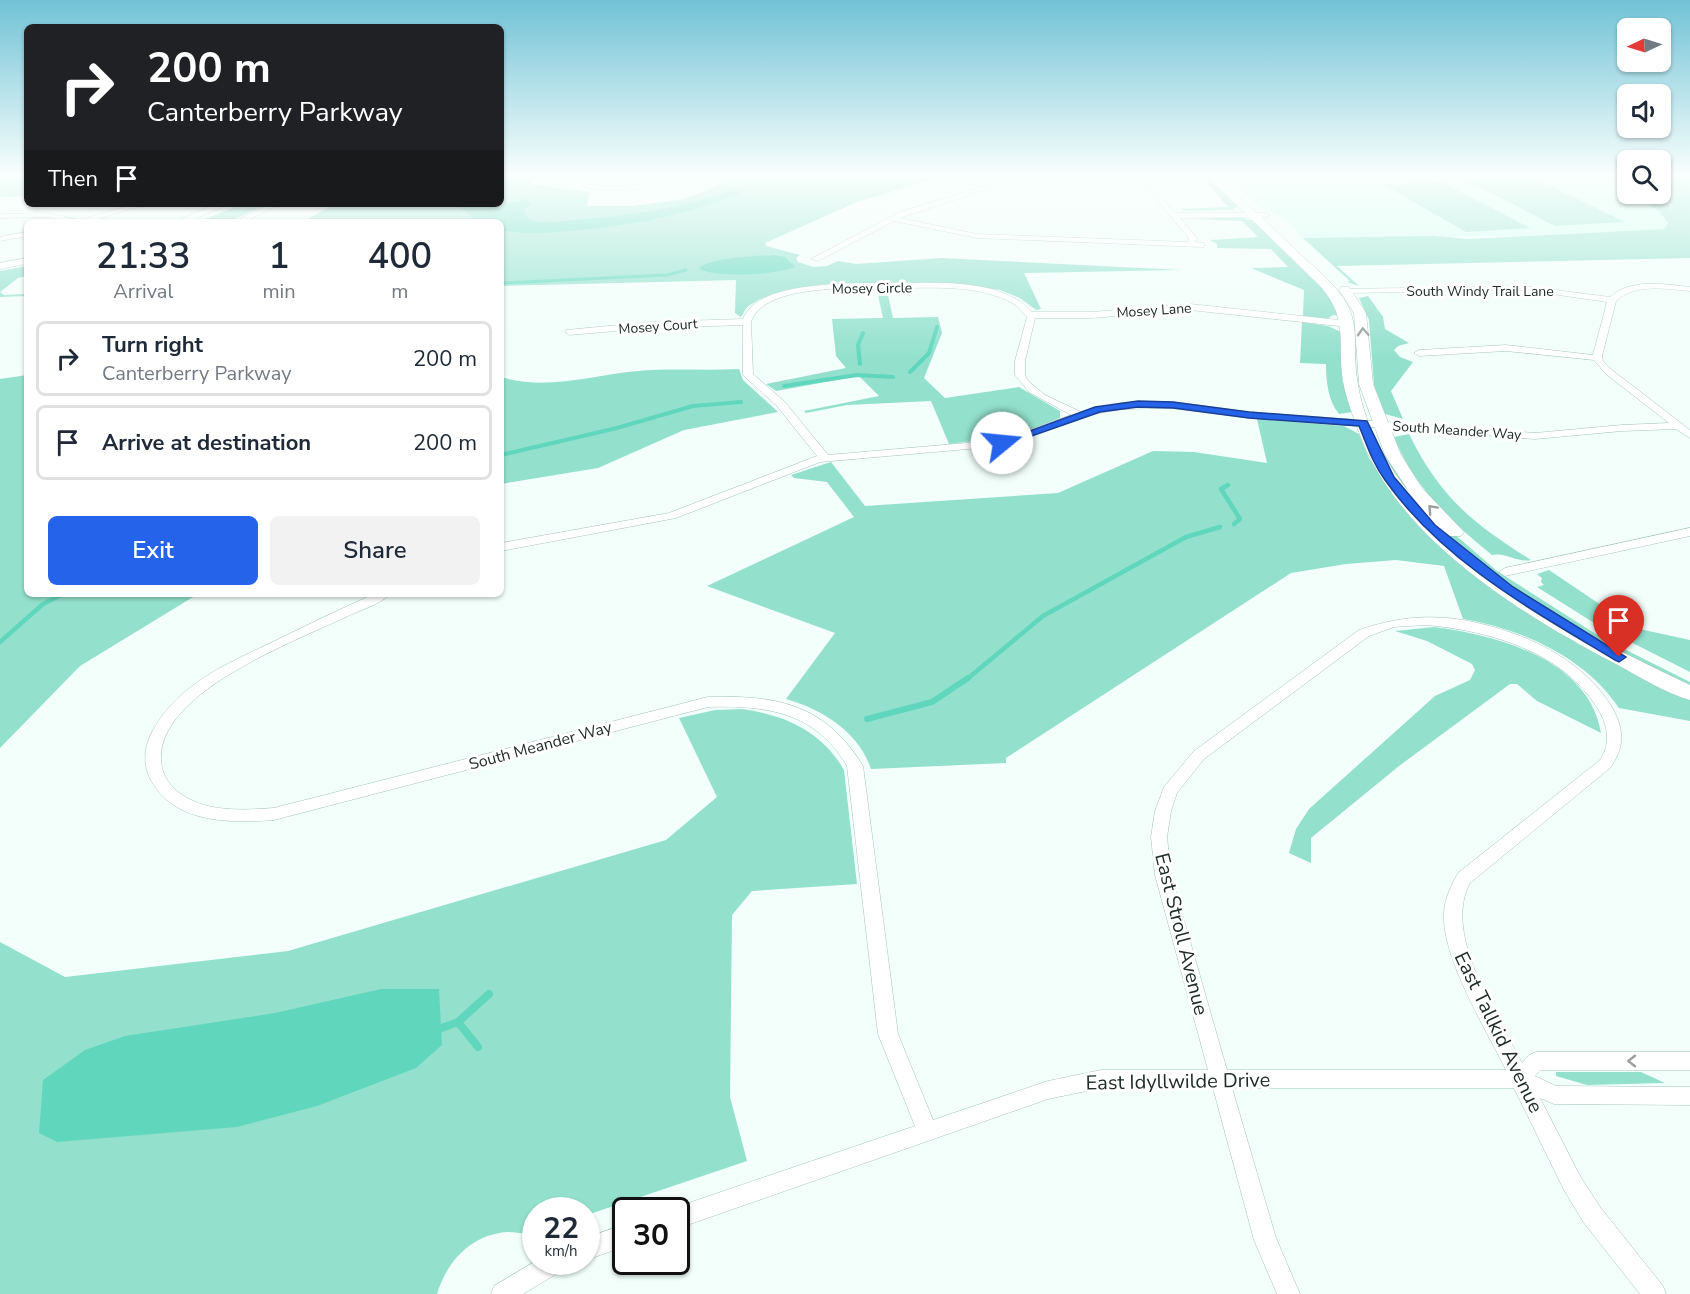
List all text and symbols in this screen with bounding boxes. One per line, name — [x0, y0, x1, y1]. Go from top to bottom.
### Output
north arrow — [1617, 18, 1671, 72]
map controls — [1617, 18, 1671, 204]
text: 200 m — [147, 40, 271, 97]
icon: right — [48, 48, 126, 126]
button: sound — [1617, 84, 1671, 138]
text: Canterberry Parkway — [147, 94, 403, 131]
button: search — [1617, 150, 1671, 204]
icon: arrive — [110, 162, 143, 195]
text: Then — [48, 164, 98, 194]
text: 21:33 — [96, 232, 191, 281]
text: 1 — [268, 232, 290, 281]
text: 400 — [367, 232, 432, 281]
text: Arrival — [113, 278, 173, 305]
text: min — [263, 278, 296, 305]
text: m — [391, 278, 408, 305]
street label: Mosey Circle — [832, 278, 912, 299]
street label: South Windy Trail Lane — [1406, 282, 1554, 301]
street label: Mosey Lane — [1116, 298, 1192, 323]
street label: Mosey Court — [618, 314, 698, 339]
one-way arrow — [1357, 328, 1370, 337]
text: Turn right — [102, 330, 203, 360]
icon: right — [51, 342, 84, 375]
text: 200 m — [413, 344, 477, 374]
text: Canterberry Parkway — [102, 360, 291, 387]
position arrow — [970, 411, 1034, 475]
street label: South Meander Way — [1392, 417, 1523, 445]
icon: arrive — [51, 426, 84, 459]
text: Arrive at destination — [102, 428, 311, 458]
text: 200 m — [413, 428, 477, 458]
one-way arrow — [1428, 505, 1439, 516]
button: Exit — [48, 516, 258, 585]
button: Share — [270, 516, 480, 585]
pin — [1593, 595, 1644, 657]
icon: arrive — [1602, 604, 1635, 637]
street label: South Meander Way — [466, 716, 615, 776]
street label: East Stroll Avenue — [1148, 850, 1215, 1018]
street label: East Tallkid Avenue — [1448, 947, 1549, 1117]
one-way arrow — [1627, 1055, 1636, 1067]
street label: East Idyllwilde Drive — [1085, 1066, 1271, 1097]
speed limit sign: 30 — [612, 1197, 690, 1275]
text: 22 — [543, 1208, 579, 1249]
text: km/h — [544, 1241, 578, 1261]

